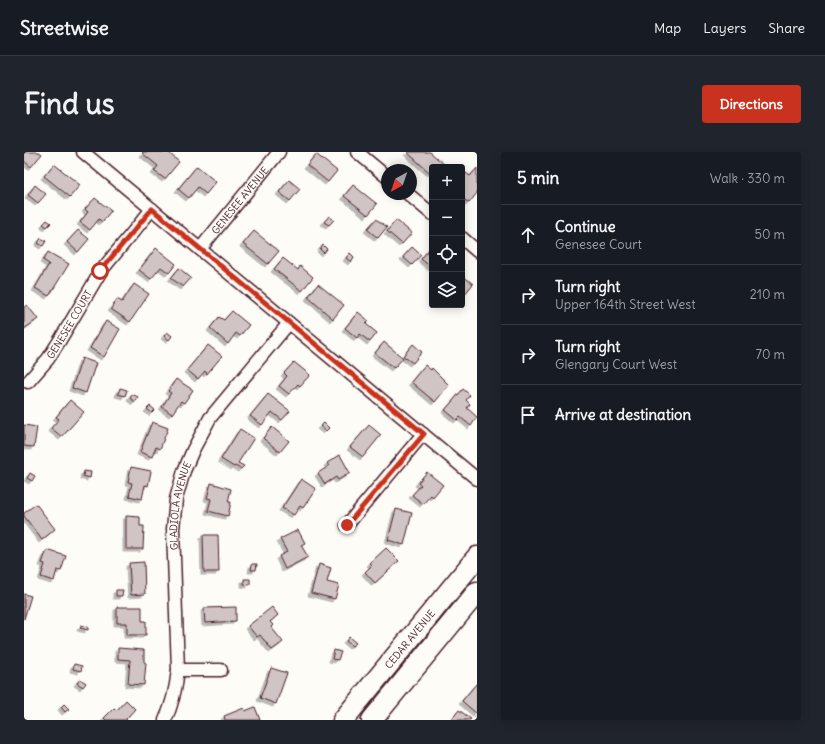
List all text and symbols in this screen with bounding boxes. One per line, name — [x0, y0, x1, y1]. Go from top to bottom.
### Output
text: Streetwise — [20, 16, 109, 40]
text: Map — [654, 19, 681, 37]
text: Layers — [703, 19, 746, 37]
text: Share — [768, 19, 805, 37]
button: Directions — [702, 85, 801, 123]
text: Find us — [24, 86, 115, 122]
street label: GENESEE AVENUE — [209, 164, 272, 237]
north arrow — [381, 164, 417, 200]
map controls — [429, 164, 465, 308]
button: + — [429, 164, 465, 200]
text: 5 min — [517, 167, 559, 189]
text: Walk · 330 m — [710, 170, 785, 187]
button: − — [429, 200, 465, 236]
text: Continue — [555, 217, 616, 236]
icon: ahead — [517, 224, 539, 246]
text: 50 m — [754, 226, 785, 243]
button: locate — [429, 236, 465, 272]
text: Genesee Court — [555, 236, 642, 253]
route start — [91, 262, 109, 280]
button: layers — [429, 272, 465, 308]
text: Turn right — [555, 277, 620, 296]
icon: right — [517, 284, 539, 306]
text: 210 m — [750, 286, 785, 303]
street label: GENESEE COURT — [44, 288, 95, 361]
text: Upper 164th Street West — [555, 296, 696, 313]
text: Turn right — [555, 337, 620, 356]
icon: right — [517, 344, 539, 366]
text: 70 m — [756, 346, 785, 363]
text: Glengary Court West — [555, 356, 677, 373]
icon: arrive — [517, 404, 539, 426]
text: Arrive at destination — [555, 405, 691, 424]
street label: GLADIOLA AVENUE — [167, 460, 194, 550]
route end — [338, 516, 356, 534]
street label: CEDAR AVENUE — [382, 607, 438, 671]

